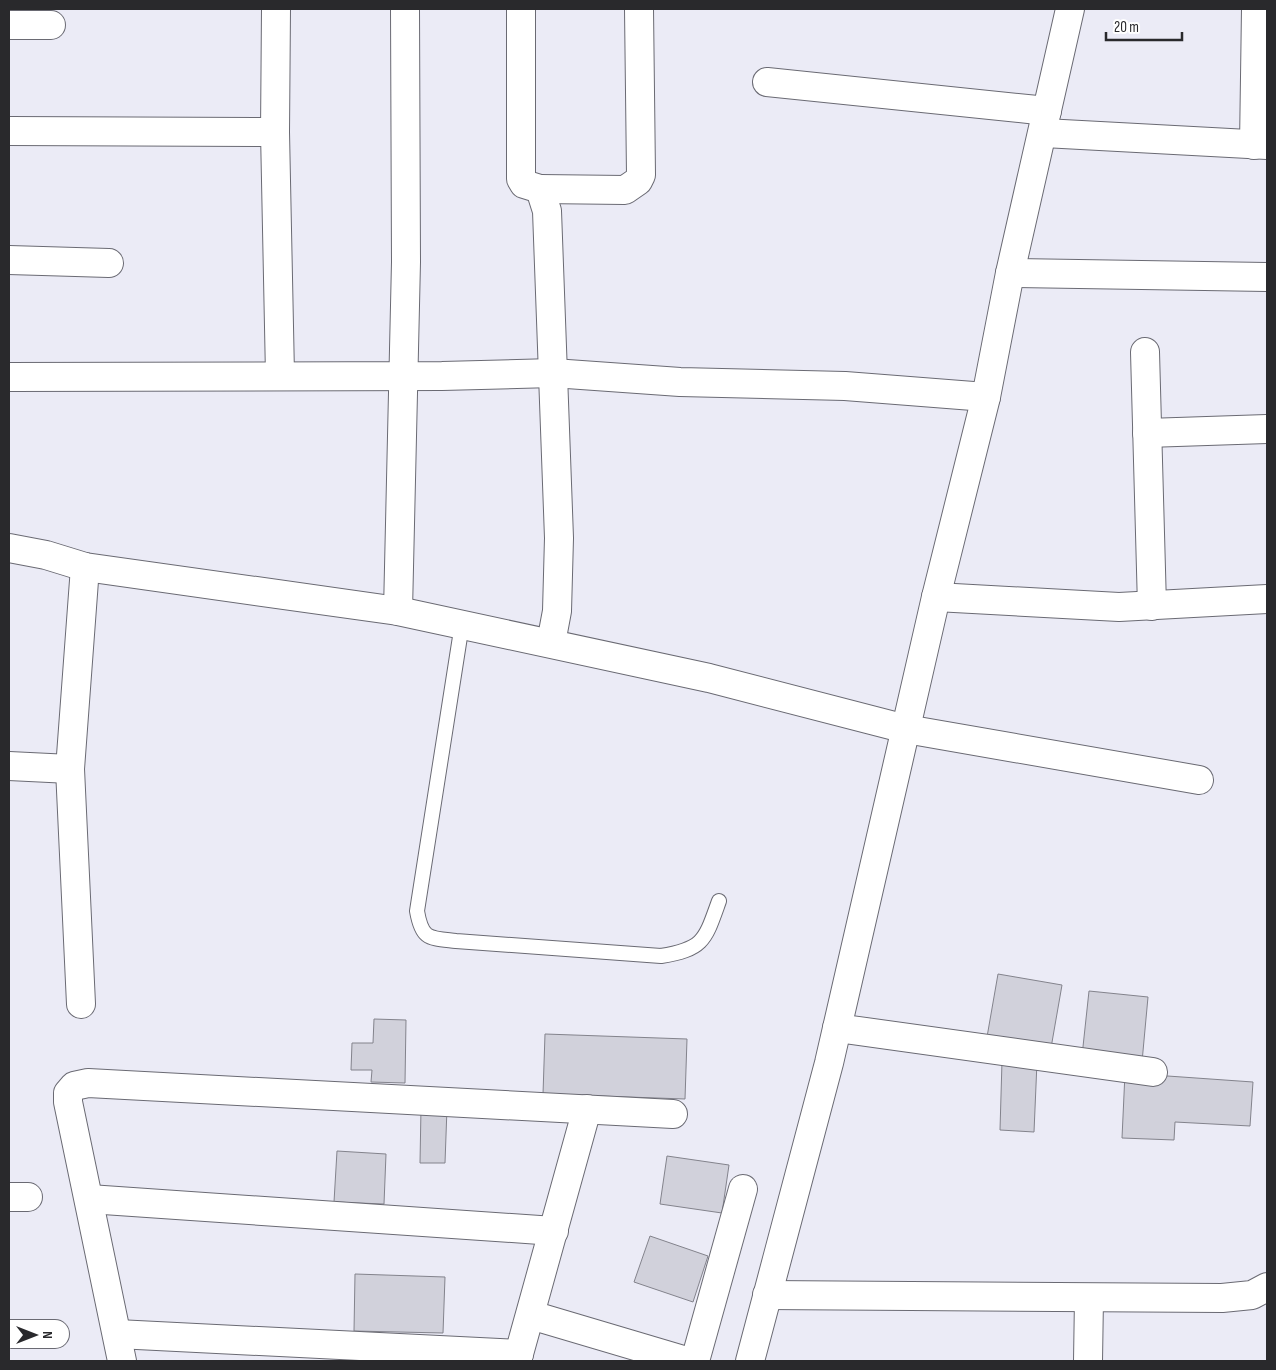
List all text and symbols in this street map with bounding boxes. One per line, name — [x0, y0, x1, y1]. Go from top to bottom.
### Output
scale bar — [1106, 10, 1182, 42]
text: 20 m — [1114, 18, 1139, 37]
north arrow — [10, 1310, 60, 1360]
text: N — [39, 1331, 56, 1339]

